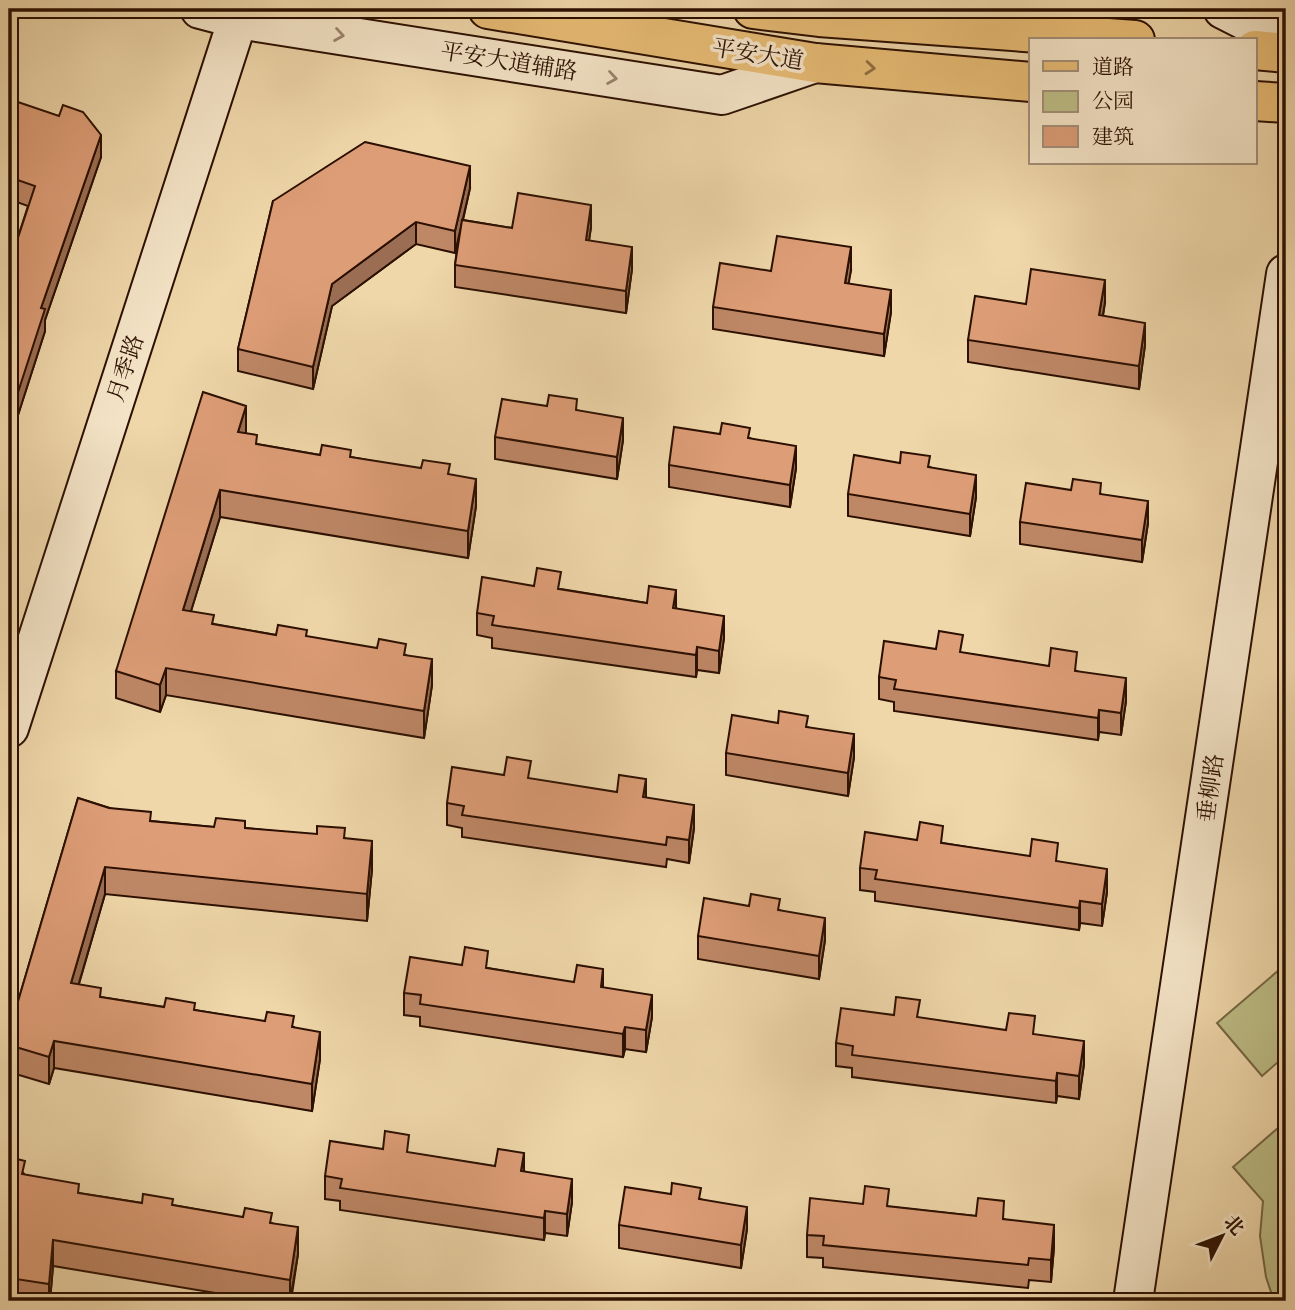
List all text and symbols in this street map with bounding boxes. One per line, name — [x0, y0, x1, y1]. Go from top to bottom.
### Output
one-way arrow — [333, 27, 345, 42]
street label: 平安大道 — [710, 32, 806, 76]
street label: 平安大道辅路 — [439, 35, 579, 87]
legend — [1029, 38, 1256, 164]
text: 道路 — [1092, 53, 1134, 80]
one-way arrow — [864, 60, 875, 75]
one-way arrow — [606, 70, 618, 85]
text: 公园 — [1092, 87, 1134, 114]
text: 建筑 — [1092, 123, 1134, 150]
street label: 月季路 — [100, 331, 150, 405]
street label: 垂柳路 — [1190, 752, 1230, 824]
north arrow — [1186, 1202, 1256, 1272]
text: 北 — [1219, 1210, 1250, 1240]

